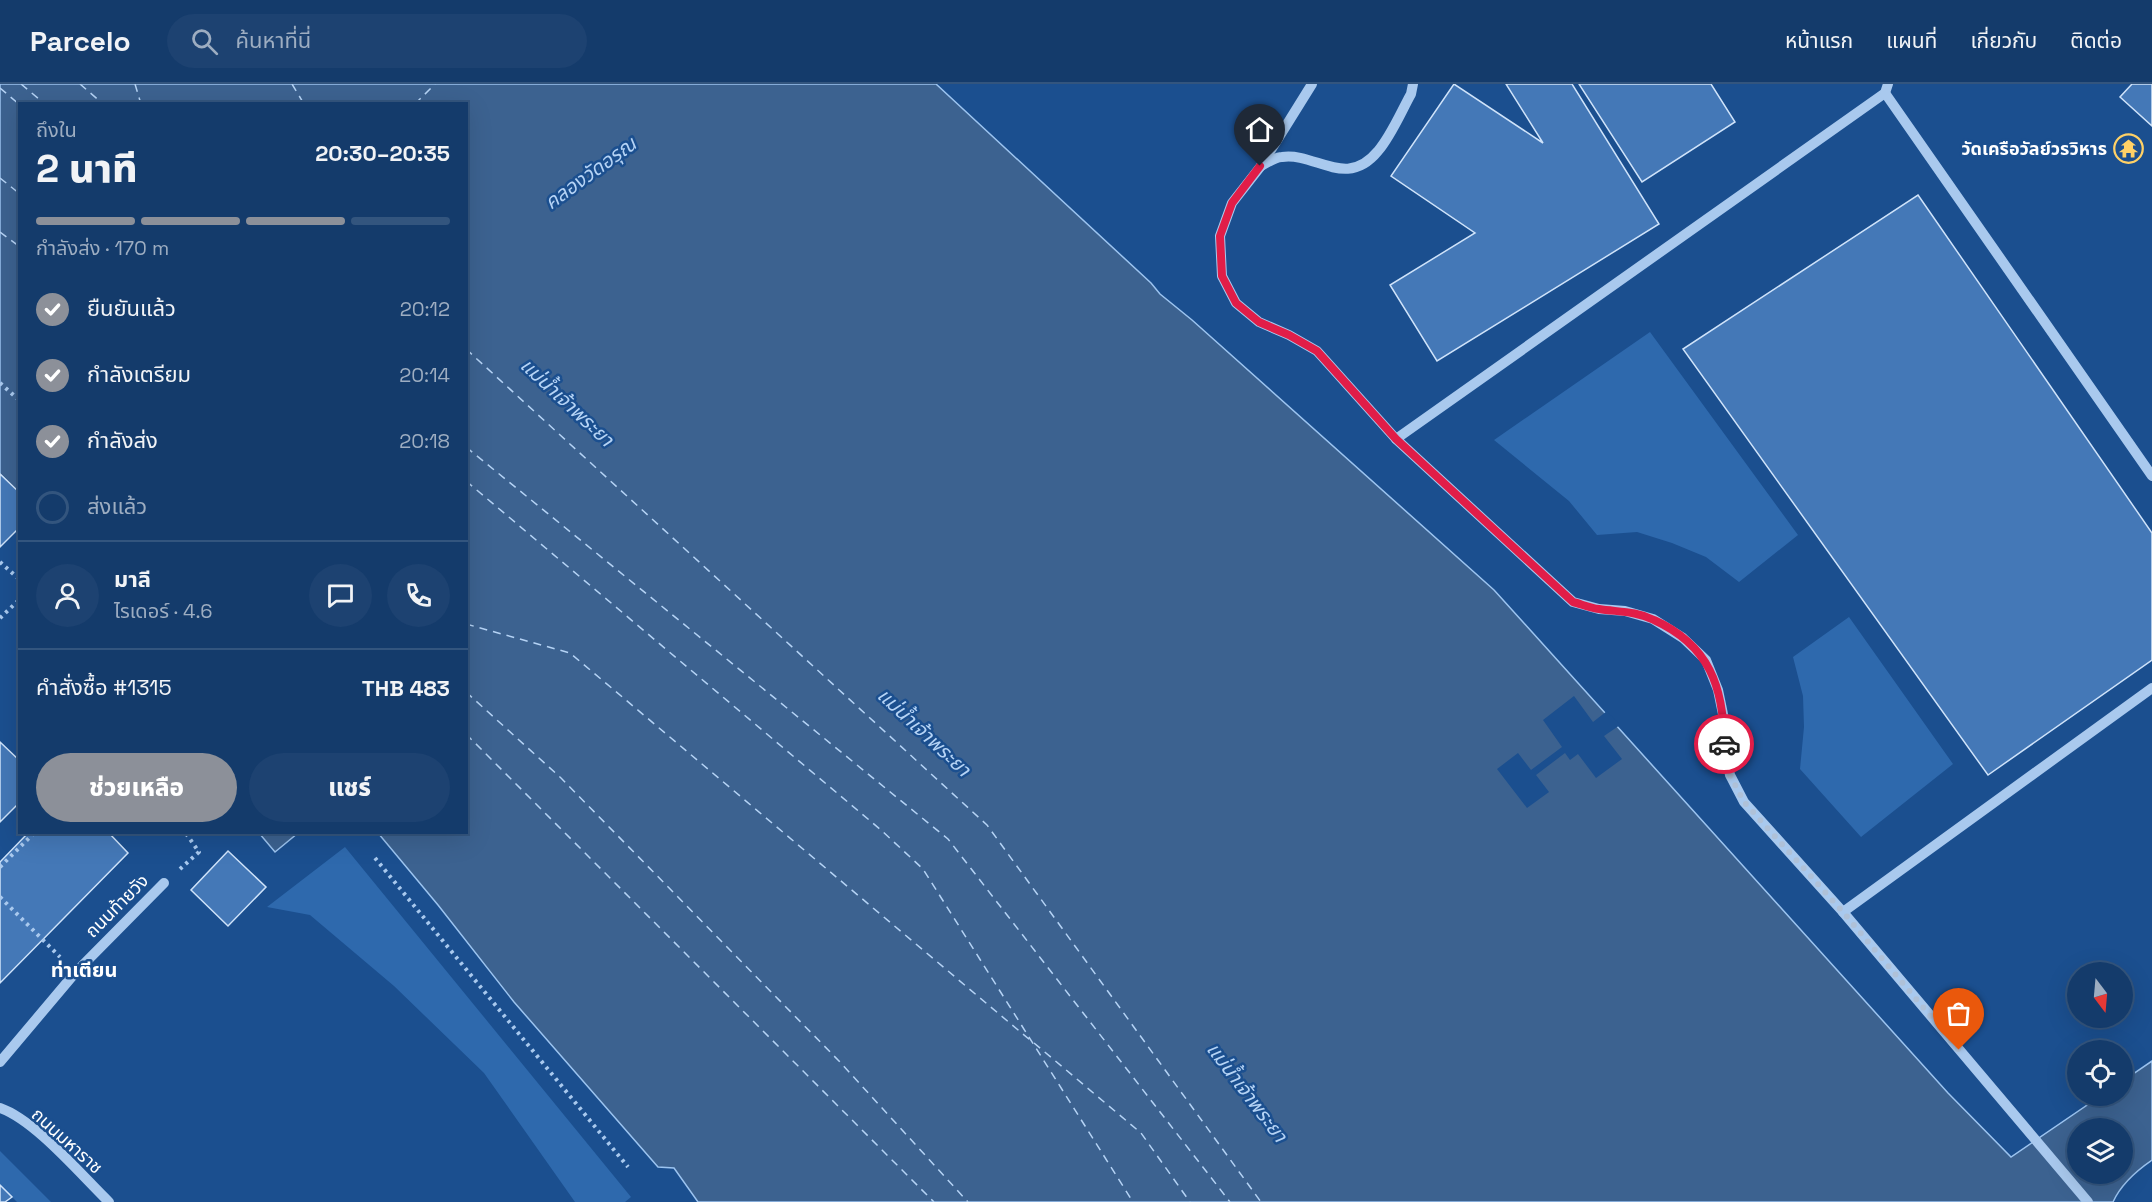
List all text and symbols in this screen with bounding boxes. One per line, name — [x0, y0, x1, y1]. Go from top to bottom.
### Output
search box — [167, 14, 587, 68]
text: Parcelo — [30, 23, 131, 59]
icon: search — [188, 25, 221, 58]
text: ค้นหาที่นี่ — [236, 26, 311, 54]
text: หน้าแรก — [1785, 27, 1853, 54]
text: แผนที่ — [1886, 27, 1937, 54]
text: เกี่ยวกับ — [1970, 27, 2037, 54]
text: ติดต่อ — [2070, 27, 2122, 54]
pin — [1234, 104, 1285, 166]
icon: home — [1243, 113, 1276, 146]
text: ถึงใน — [36, 117, 77, 143]
water label: คลองวัดอรุณ — [539, 130, 643, 215]
temple icon: วัดเครือวัลย์วรวิหาร — [2112, 133, 2144, 165]
place label: วัดเครือวัลย์วรวิหาร — [1961, 137, 2107, 160]
text: 20:30–20:35 — [315, 139, 450, 167]
text: 2 นาที — [36, 144, 137, 193]
text: กำลังส่ง · 170 m — [36, 235, 169, 261]
icon: check — [36, 293, 69, 326]
text: ยืนยันแล้ว — [87, 294, 176, 322]
text: 20:12 — [400, 296, 450, 322]
water label: แม่น้ำเจ้าพระยา — [515, 351, 621, 453]
icon: check — [36, 359, 69, 392]
text: กำลังเตรียม — [87, 360, 191, 388]
text: 20:14 — [399, 362, 450, 388]
icon: check — [36, 425, 69, 458]
text: กำลังส่ง — [87, 426, 158, 454]
text: 20:18 — [399, 428, 450, 454]
text: ส่งแล้ว — [87, 492, 147, 520]
button: person — [36, 564, 99, 627]
button: chat — [309, 564, 372, 627]
button: phone — [387, 564, 450, 627]
text: มาลี — [114, 565, 151, 593]
text: ไรเดอร์ · 4.6 — [114, 598, 213, 624]
text: คำสั่งซื้อ #1315 — [36, 673, 172, 701]
text: THB 483 — [362, 674, 450, 702]
water label: แม่น้ำเจ้าพระยา — [872, 681, 978, 783]
courier — [1694, 714, 1754, 774]
icon: car — [1708, 728, 1741, 761]
button: ช่วยเหลือ — [36, 753, 237, 822]
button: แชร์ — [249, 753, 450, 822]
street label: ถนนท้ายวัง — [80, 869, 153, 942]
district label: ท่าเตียน — [51, 957, 117, 983]
north arrow — [2067, 962, 2133, 1028]
map controls — [2067, 962, 2133, 1184]
pin — [1933, 988, 1984, 1050]
icon: bag — [1942, 997, 1975, 1030]
water label: แม่น้ำเจ้าพระยา — [1201, 1036, 1294, 1148]
button: locate — [2067, 1040, 2133, 1106]
street label: ถนนมหาราช — [27, 1103, 108, 1179]
button: layers — [2067, 1118, 2133, 1184]

